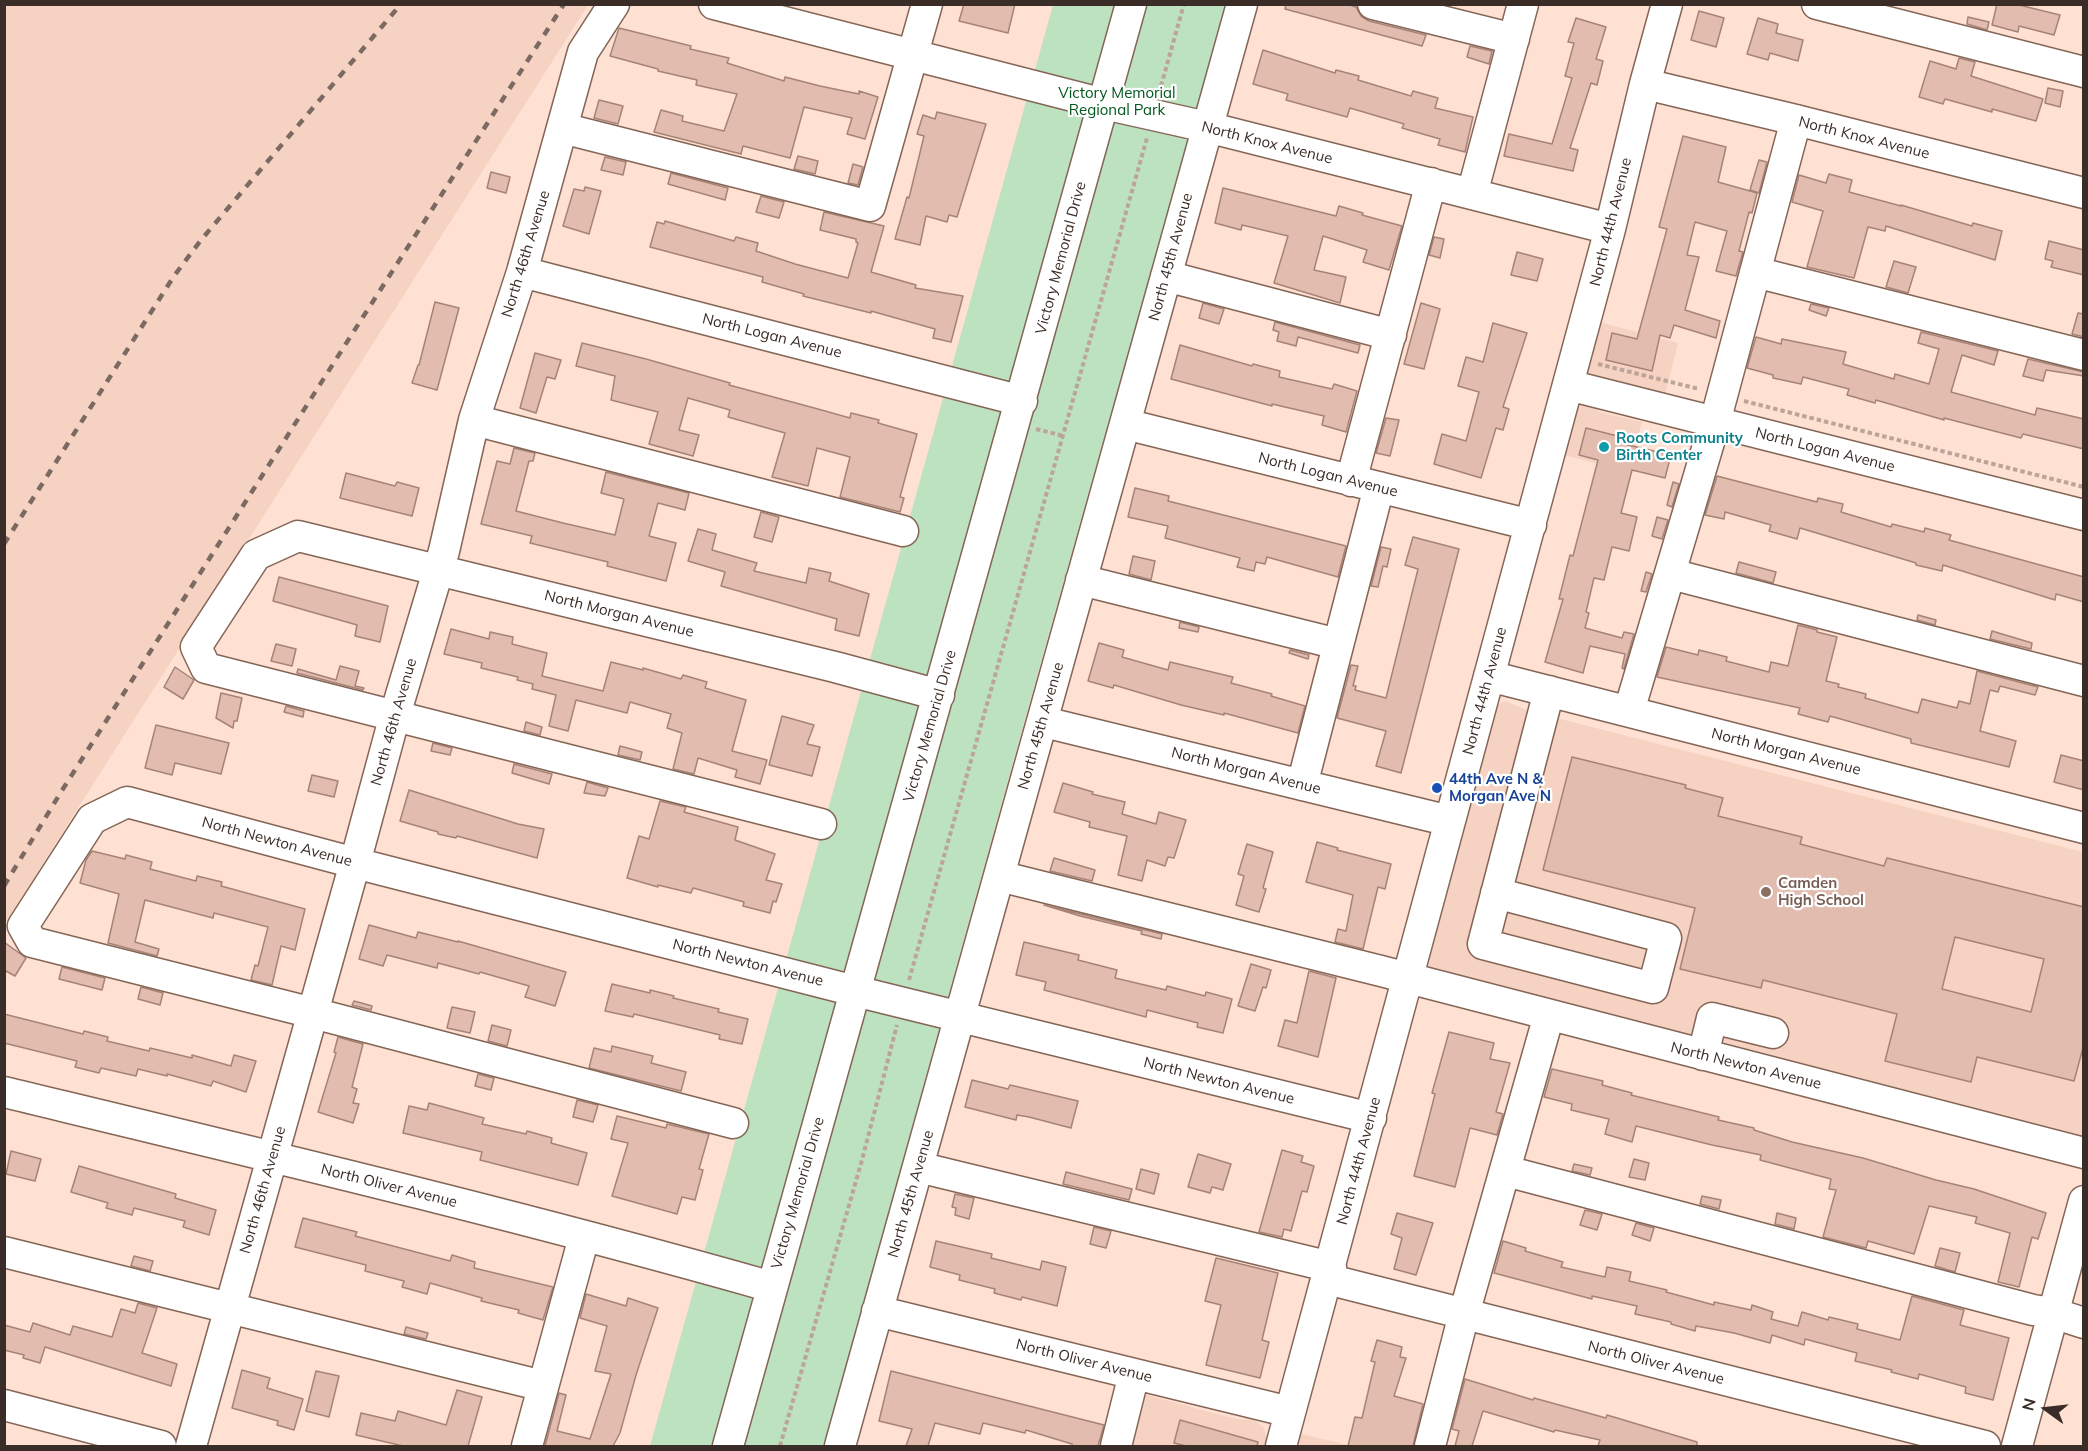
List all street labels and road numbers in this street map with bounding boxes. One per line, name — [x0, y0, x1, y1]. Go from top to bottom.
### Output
street label: North Knox Avenue — [1797, 113, 1931, 163]
street label: North Knox Avenue — [1200, 118, 1334, 168]
street label: North 44th Avenue — [1586, 156, 1636, 288]
street label: Victory Memorial Drive — [1032, 180, 1090, 336]
street label: North 46th Avenue — [498, 188, 554, 320]
street label: North 45th Avenue — [1145, 191, 1197, 323]
street label: North Logan Avenue — [700, 310, 844, 362]
street label: North Logan Avenue — [1753, 424, 1897, 476]
street label: North Logan Avenue — [1256, 449, 1400, 501]
street label: North Morgan Avenue — [542, 587, 696, 641]
street label: North 44th Avenue — [1459, 625, 1511, 757]
street label: Victory Memorial Drive — [900, 648, 960, 804]
street label: North 46th Avenue — [367, 656, 421, 788]
street label: North 45th Avenue — [1014, 660, 1068, 792]
street label: North Morgan Avenue — [1709, 725, 1863, 779]
street label: North Morgan Avenue — [1169, 744, 1323, 798]
street label: North Newton Avenue — [200, 813, 354, 871]
street label: North Newton Avenue — [671, 936, 825, 990]
street label: North Newton Avenue — [1669, 1039, 1823, 1093]
street label: North Newton Avenue — [1142, 1054, 1296, 1108]
street label: North 44th Avenue — [1333, 1095, 1385, 1227]
street label: Victory Memorial Drive — [768, 1115, 828, 1271]
street label: North 46th Avenue — [236, 1124, 290, 1256]
street label: North 45th Avenue — [884, 1128, 938, 1260]
street label: North Oliver Avenue — [319, 1160, 459, 1212]
street label: North Oliver Avenue — [1014, 1335, 1154, 1387]
street label: North Oliver Avenue — [1586, 1337, 1726, 1389]

